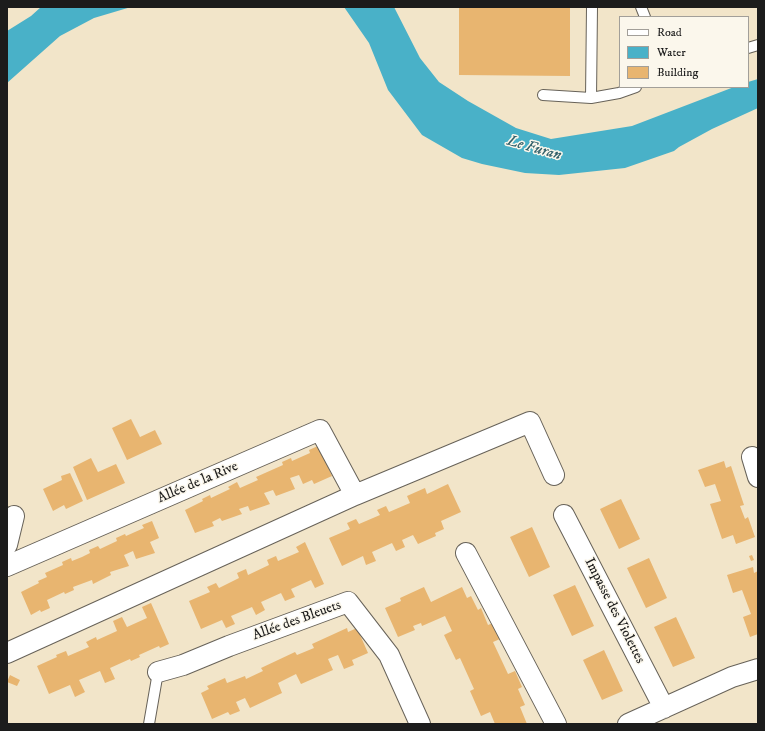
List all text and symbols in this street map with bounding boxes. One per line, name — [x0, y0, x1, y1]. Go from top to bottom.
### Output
legend — [619, 16, 749, 88]
text: Road — [657, 25, 682, 40]
text: Water — [657, 45, 686, 60]
text: Building — [657, 65, 698, 80]
water label: Le Furan — [505, 133, 563, 165]
street label: Allée de la Rive — [155, 459, 241, 507]
street label: Impasse des Violettes — [580, 555, 648, 667]
street label: Allée des Bleuets — [251, 597, 343, 645]

